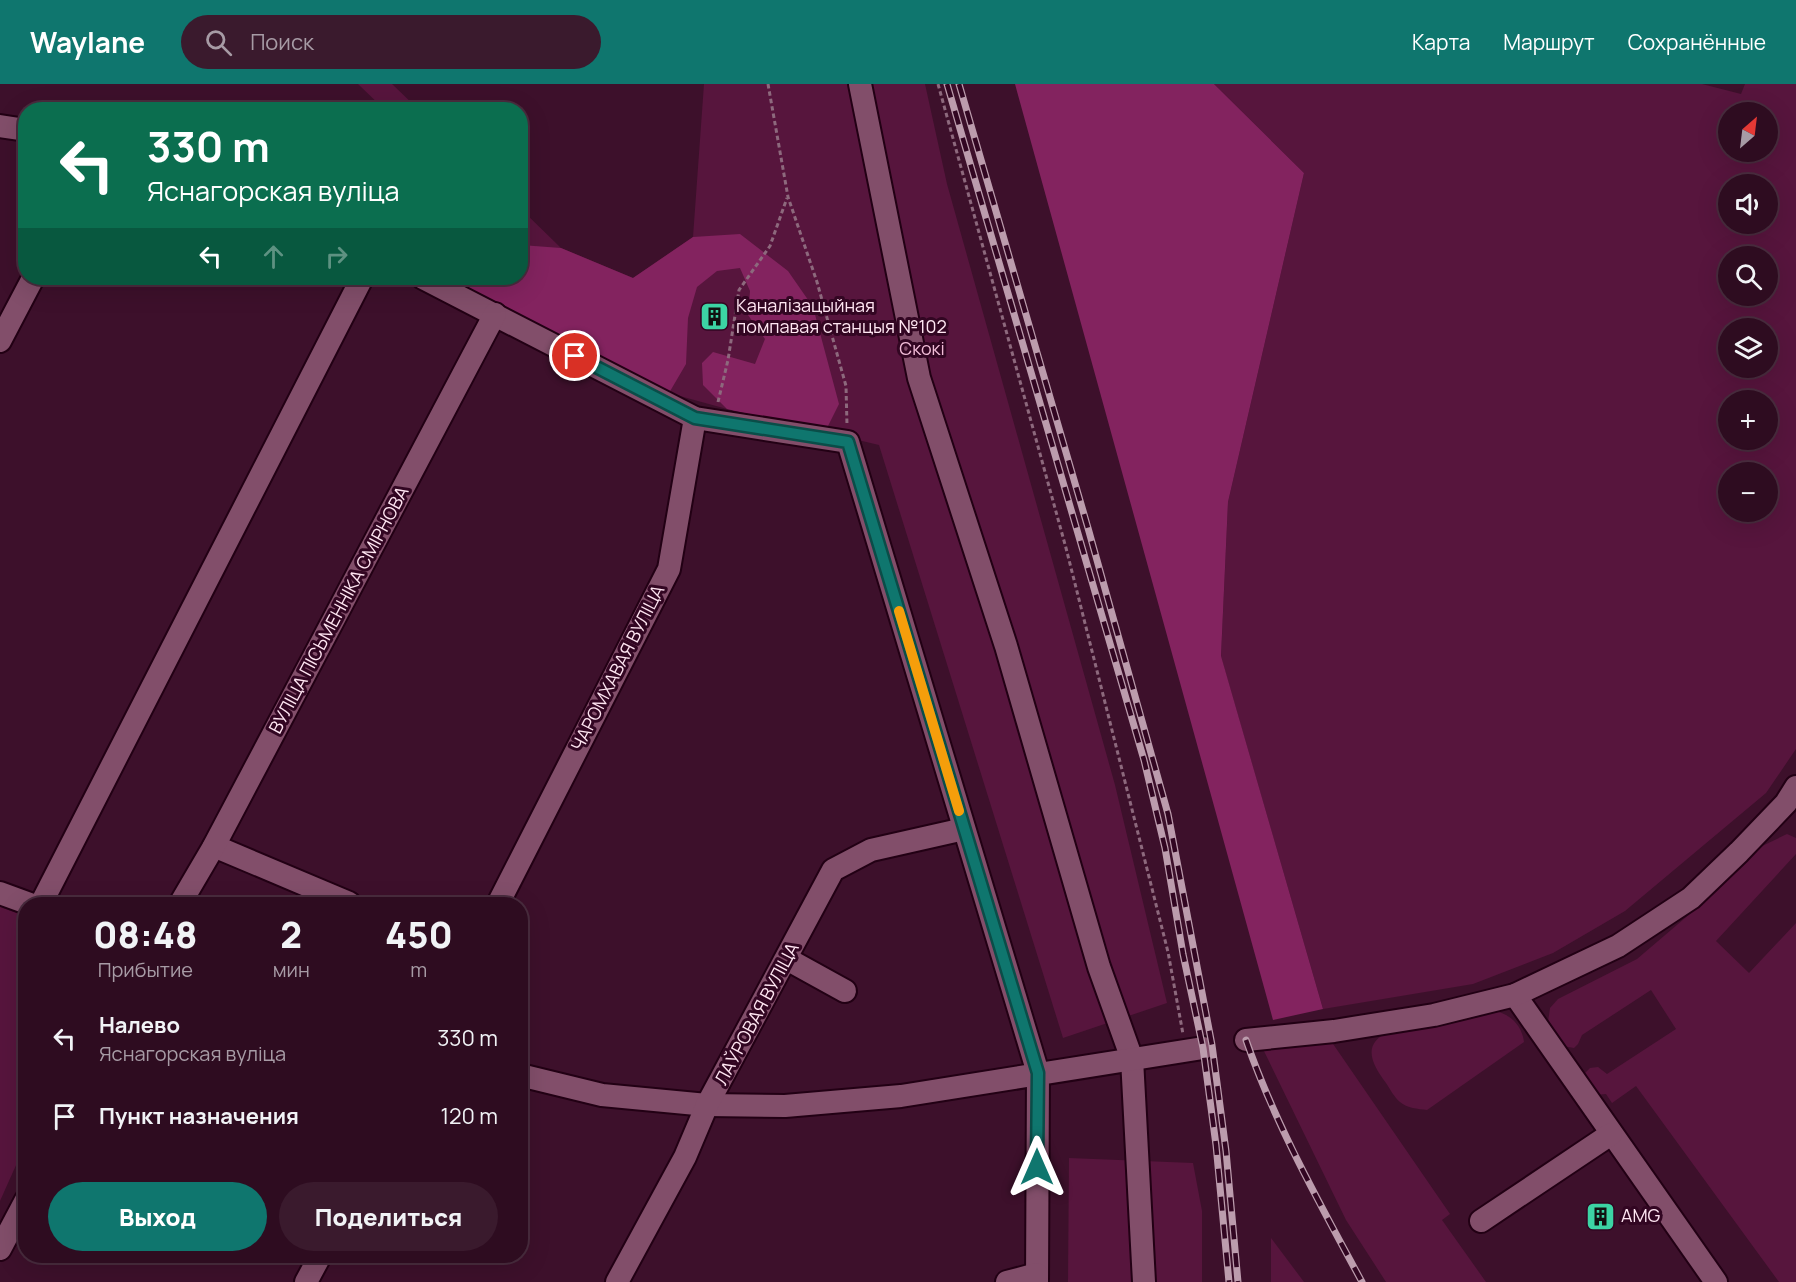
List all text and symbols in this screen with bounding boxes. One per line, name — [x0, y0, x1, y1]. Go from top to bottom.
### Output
search box — [181, 15, 601, 69]
text: Waylane — [30, 23, 145, 61]
icon: search — [202, 26, 235, 59]
text: Поиск — [250, 27, 314, 57]
text: Карта — [1412, 28, 1470, 56]
text: Маршрут — [1503, 28, 1595, 56]
text: Сохранённые — [1628, 28, 1766, 56]
north arrow — [1718, 102, 1778, 162]
map controls — [1718, 102, 1778, 522]
text: 330 m — [147, 117, 270, 175]
icon: left — [48, 126, 126, 204]
text: Яснагорская вуліца — [147, 172, 400, 209]
button: sound — [1718, 174, 1778, 234]
icon: left — [194, 240, 227, 273]
icon: ahead — [257, 240, 290, 273]
icon: right — [320, 240, 353, 273]
button: search — [1718, 246, 1778, 306]
place label: Каналізацыйная помпавая станцыя №102 — [736, 293, 947, 338]
building icon: Каналізацыйная помпавая станцыя №102 — [699, 300, 731, 332]
button: layers — [1718, 318, 1778, 378]
pin — [549, 330, 600, 381]
park label: Скокі — [899, 336, 945, 360]
icon: arrive — [558, 339, 591, 372]
button: + — [1718, 390, 1778, 450]
button: − — [1718, 462, 1778, 522]
street label: ВУЛІЦА ПІСЬМЕННІКА СМІРНОВА — [263, 481, 414, 737]
street label: ЧАРОМХАВАЯ ВУЛІЦА — [565, 580, 670, 755]
text: 08:48 — [93, 910, 197, 959]
text: 2 — [280, 910, 302, 959]
text: 450 — [385, 910, 453, 959]
street label: ЛАЎРОВАЯ ВУЛІЦА — [708, 938, 804, 1089]
text: Прибытие — [98, 956, 193, 983]
text: мин — [273, 956, 310, 983]
text: m — [410, 956, 427, 983]
text: Налево — [99, 1010, 180, 1040]
icon: left — [48, 1022, 81, 1055]
text: 330 m — [437, 1023, 498, 1053]
text: Яснагорская вуліца — [99, 1040, 286, 1067]
icon: arrive — [48, 1100, 81, 1133]
text: Пункт назначения — [99, 1101, 299, 1131]
text: 120 m — [440, 1101, 498, 1131]
position arrow — [1005, 1135, 1069, 1199]
button: Выход — [48, 1182, 267, 1251]
button: Поделиться — [279, 1182, 498, 1251]
building icon: AMG — [1584, 1200, 1616, 1232]
place label: AMG — [1621, 1203, 1661, 1227]

